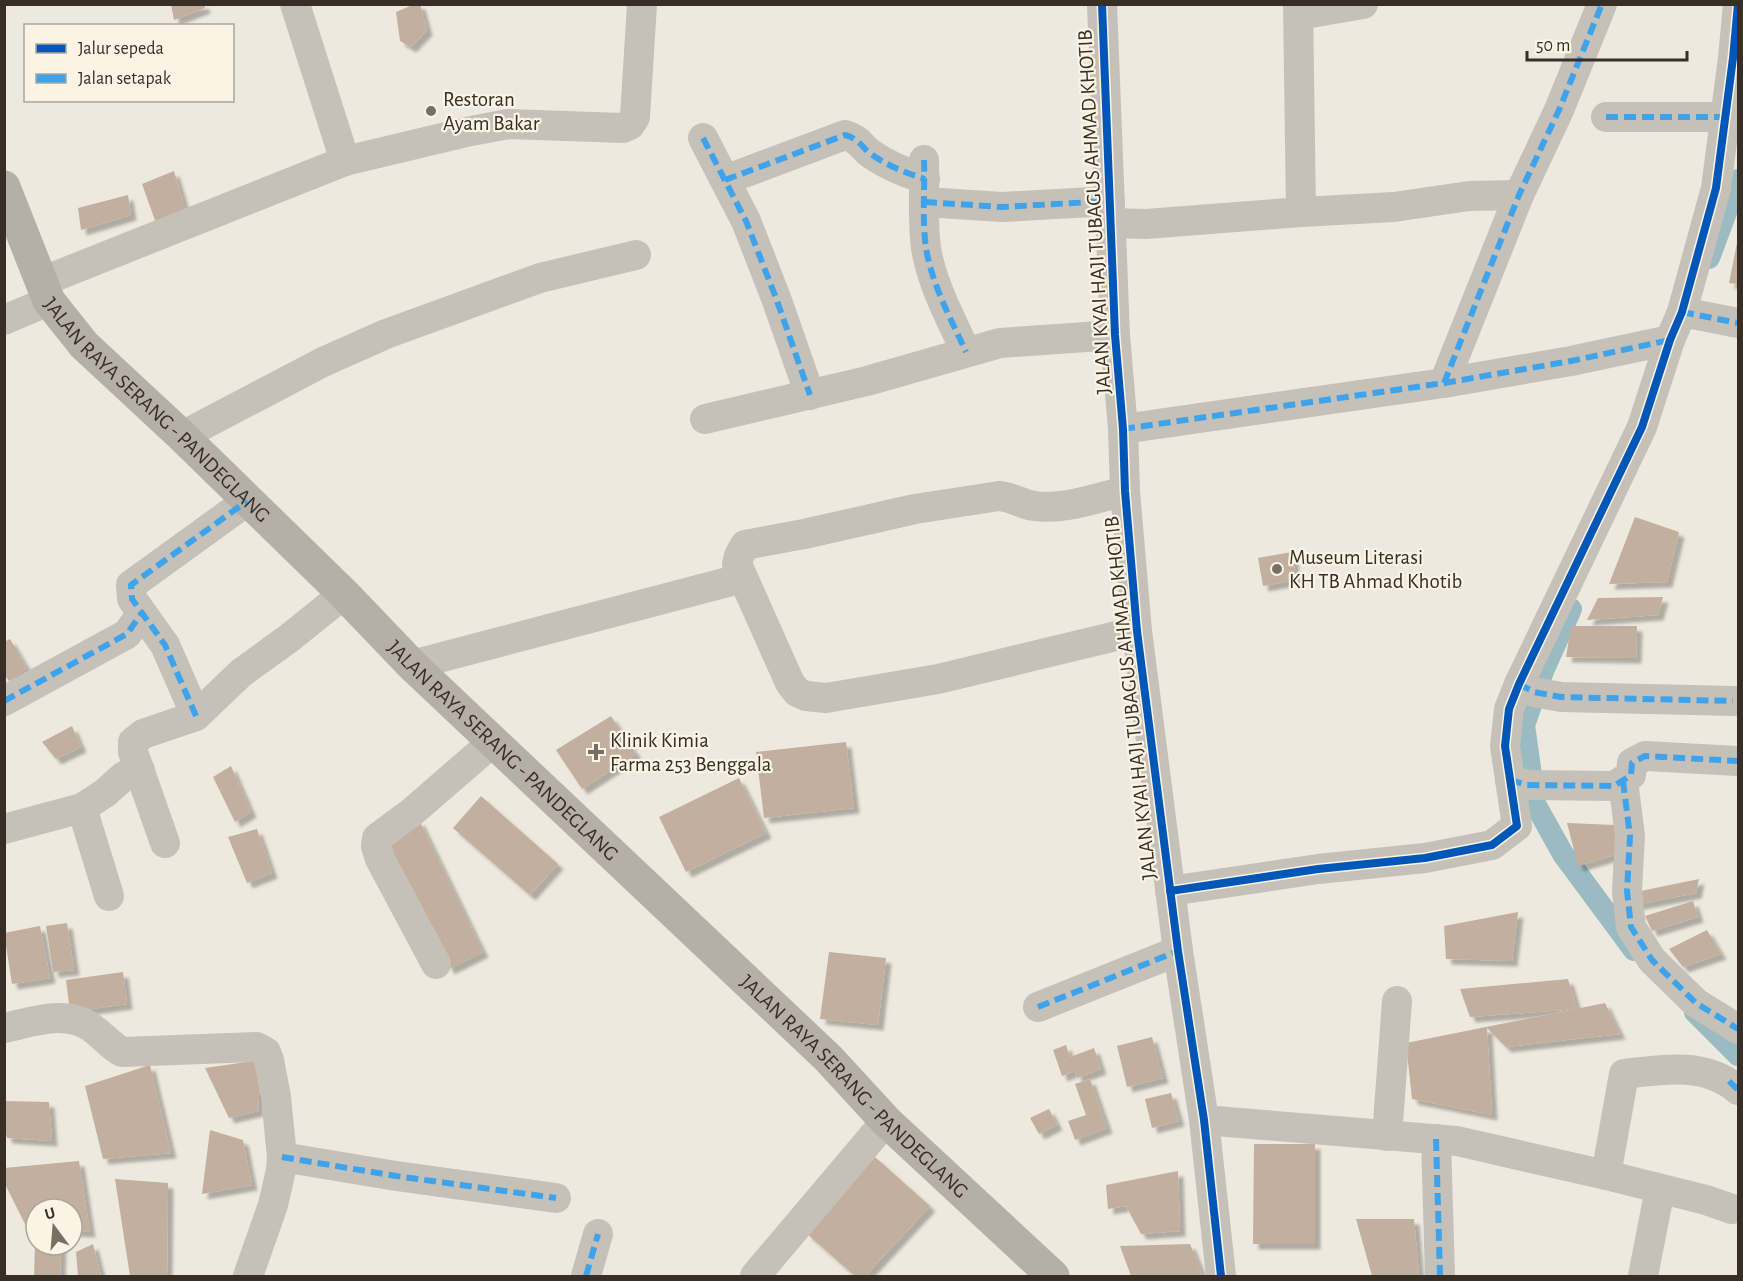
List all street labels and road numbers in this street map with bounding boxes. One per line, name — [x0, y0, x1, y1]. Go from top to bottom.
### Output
street label: JALAN KYAI HAJI TUBAGUS AHMAD KHOTIB — [1074, 29, 1115, 395]
street label: JALAN RAYA SERANG - PANDEGLANG — [40, 294, 274, 526]
street label: JALAN KYAI HAJI TUBAGUS AHMAD KHOTIB — [1101, 515, 1160, 881]
street label: JALAN RAYA SERANG - PANDEGLANG — [383, 636, 622, 865]
street label: JALAN RAYA SERANG - PANDEGLANG — [736, 971, 972, 1202]

